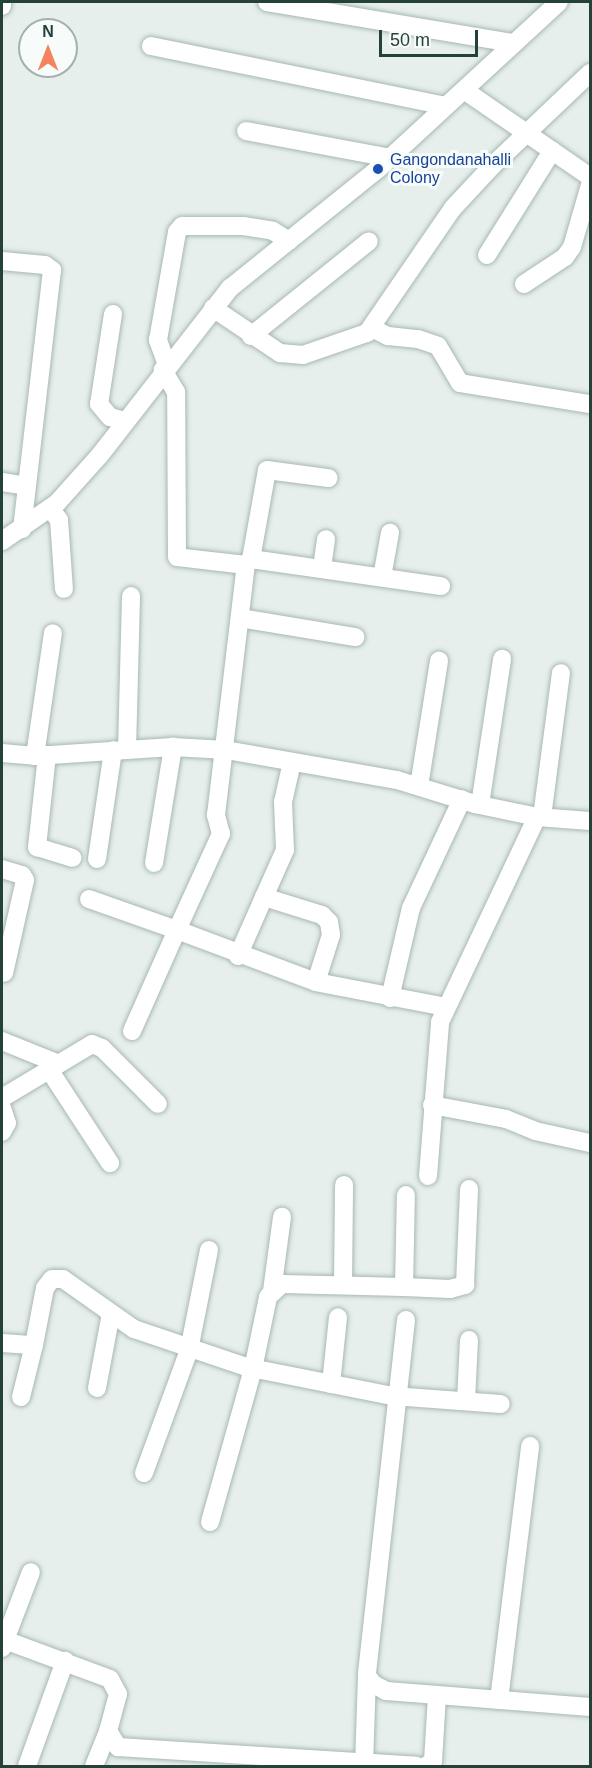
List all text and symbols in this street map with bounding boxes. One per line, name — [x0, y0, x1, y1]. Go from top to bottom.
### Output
north arrow — [18, 18, 78, 78]
scale bar — [382, 18, 481, 56]
text: N — [42, 23, 54, 40]
text: 50 m — [390, 30, 430, 50]
place label: Gangondanahalli Colony — [390, 150, 511, 188]
marker: Gangondanahalli Colony — [371, 162, 385, 176]

